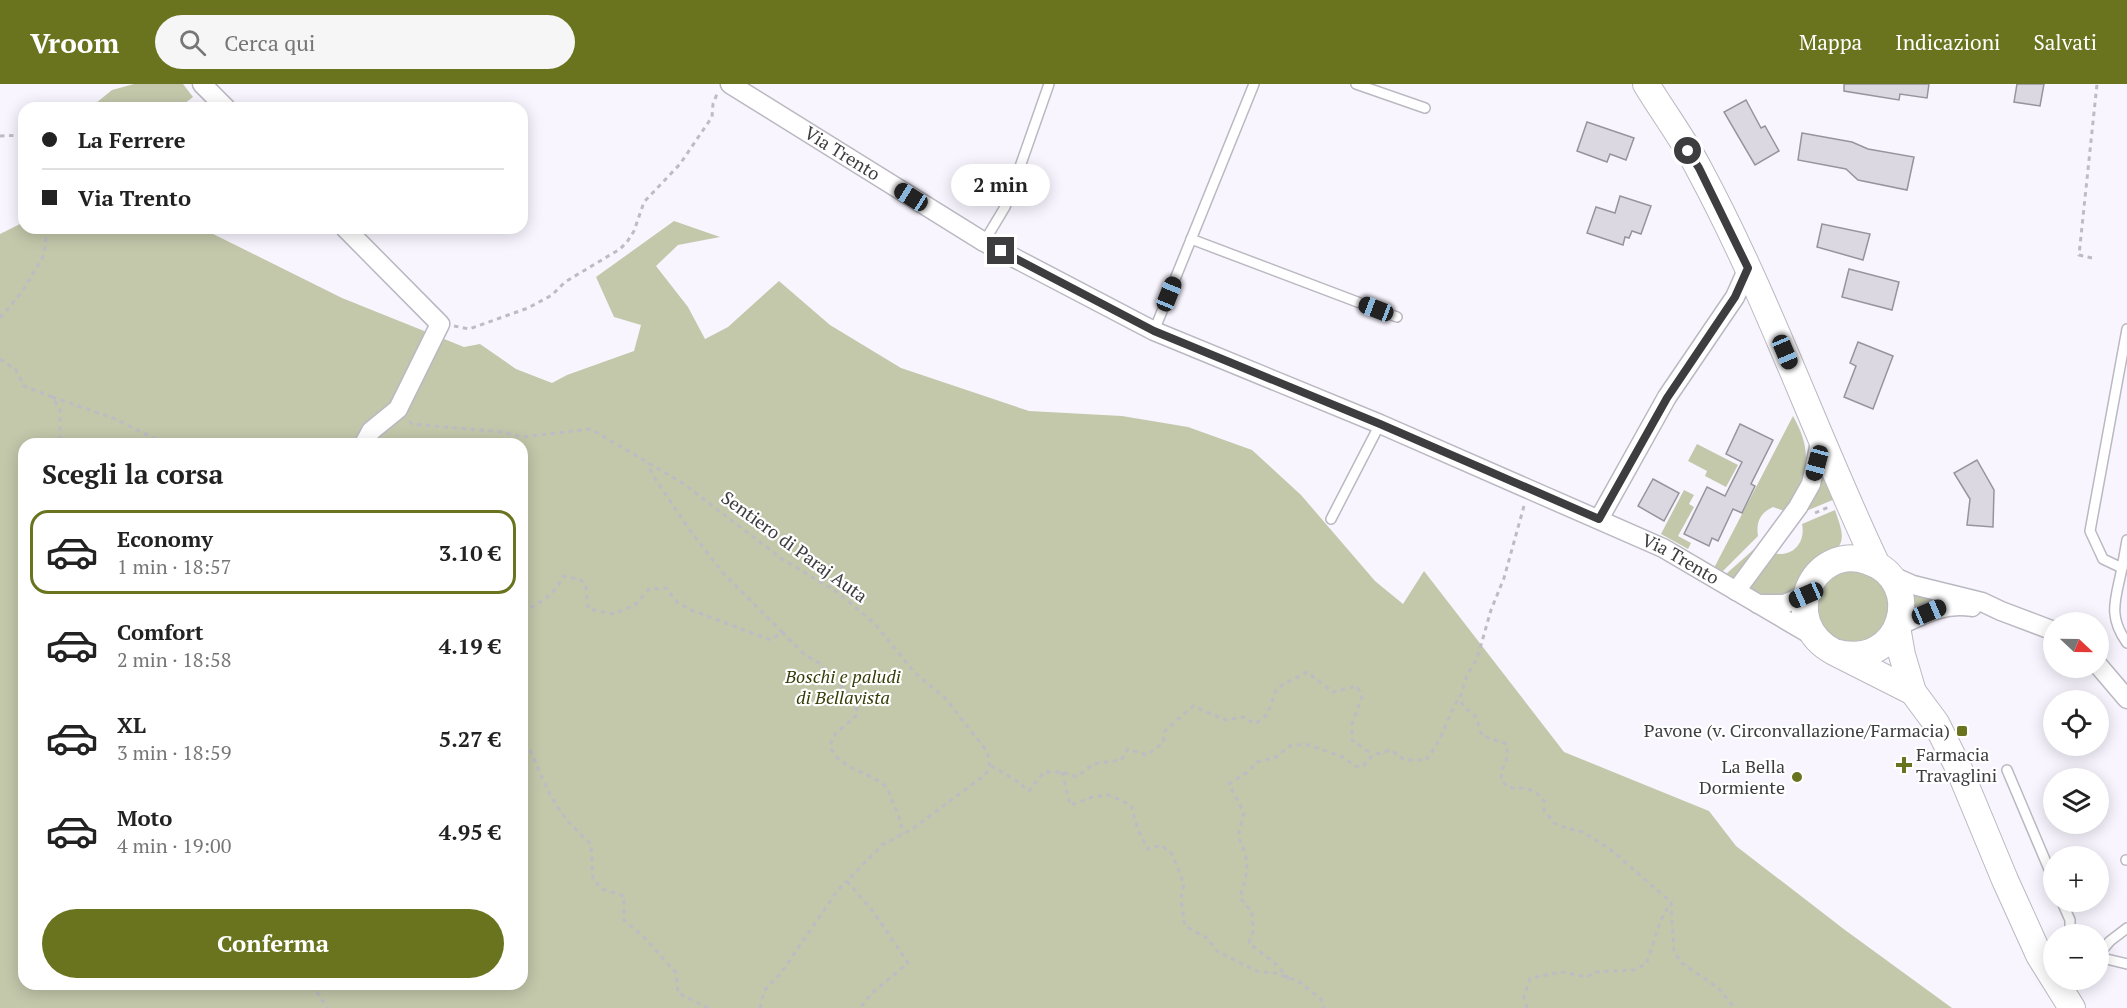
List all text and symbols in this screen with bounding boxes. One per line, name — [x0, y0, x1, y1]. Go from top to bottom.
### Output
search box — [155, 15, 575, 69]
text: Vroom — [30, 24, 119, 61]
icon: search — [176, 26, 209, 59]
text: Cerca qui — [224, 28, 315, 57]
text: Mappa — [1799, 28, 1862, 56]
text: Indicazioni — [1895, 28, 2000, 56]
text: Salvati — [2033, 28, 2097, 56]
street label: Via Trento — [800, 120, 885, 186]
text: La Ferrere — [78, 125, 186, 154]
route start — [1674, 137, 1701, 164]
callout: 2 min — [952, 164, 1050, 206]
text: 2 min — [973, 171, 1028, 198]
car — [891, 180, 931, 214]
text: Via Trento — [78, 183, 191, 212]
route end — [987, 237, 1014, 264]
car — [1154, 274, 1184, 314]
car — [1356, 294, 1396, 324]
car — [1770, 332, 1800, 372]
car — [1804, 443, 1830, 483]
text: Scegli la corsa — [42, 456, 224, 492]
street label: Sentiero di Paraj Auta — [717, 485, 872, 607]
text: Economy — [117, 524, 213, 553]
icon: car — [45, 525, 99, 579]
street label: Via Trento — [1638, 527, 1724, 589]
text: 3.10 € — [439, 538, 501, 567]
text: 1 min · 18:57 — [117, 553, 231, 580]
car — [1786, 579, 1826, 611]
car — [1909, 597, 1949, 627]
north arrow — [2043, 612, 2109, 678]
map controls — [2043, 612, 2109, 990]
text: Comfort — [117, 617, 203, 646]
icon: car — [45, 618, 99, 672]
text: 4.19 € — [439, 631, 501, 660]
text: 2 min · 18:58 — [117, 646, 231, 673]
park label: Boschi e paludi di Bellavista — [784, 664, 901, 709]
button: locate — [2043, 690, 2109, 756]
text: XL — [117, 710, 146, 739]
icon: car — [45, 711, 99, 765]
place label: Pavone (v. Circonvallazione/Farmacia) — [1644, 718, 1950, 742]
text: 5.27 € — [439, 724, 501, 753]
marker: Pavone (v. Circonvallazione/Farmacia) — [1955, 724, 1969, 738]
text: 3 min · 18:59 — [117, 739, 231, 766]
place label: Farmacia Travaglini — [1916, 742, 1997, 787]
place label: La Bella Dormiente — [1699, 754, 1785, 799]
marker: Farmacia Travaglini — [1897, 758, 1911, 772]
button: layers — [2043, 768, 2109, 834]
marker: La Bella Dormiente — [1790, 770, 1804, 784]
text: Moto — [117, 803, 172, 832]
icon: car — [45, 804, 99, 858]
text: 4.95 € — [439, 817, 501, 846]
text: 4 min · 19:00 — [117, 832, 231, 859]
button: + — [2043, 846, 2109, 912]
button: Conferma — [42, 909, 504, 978]
button: − — [2043, 924, 2109, 990]

